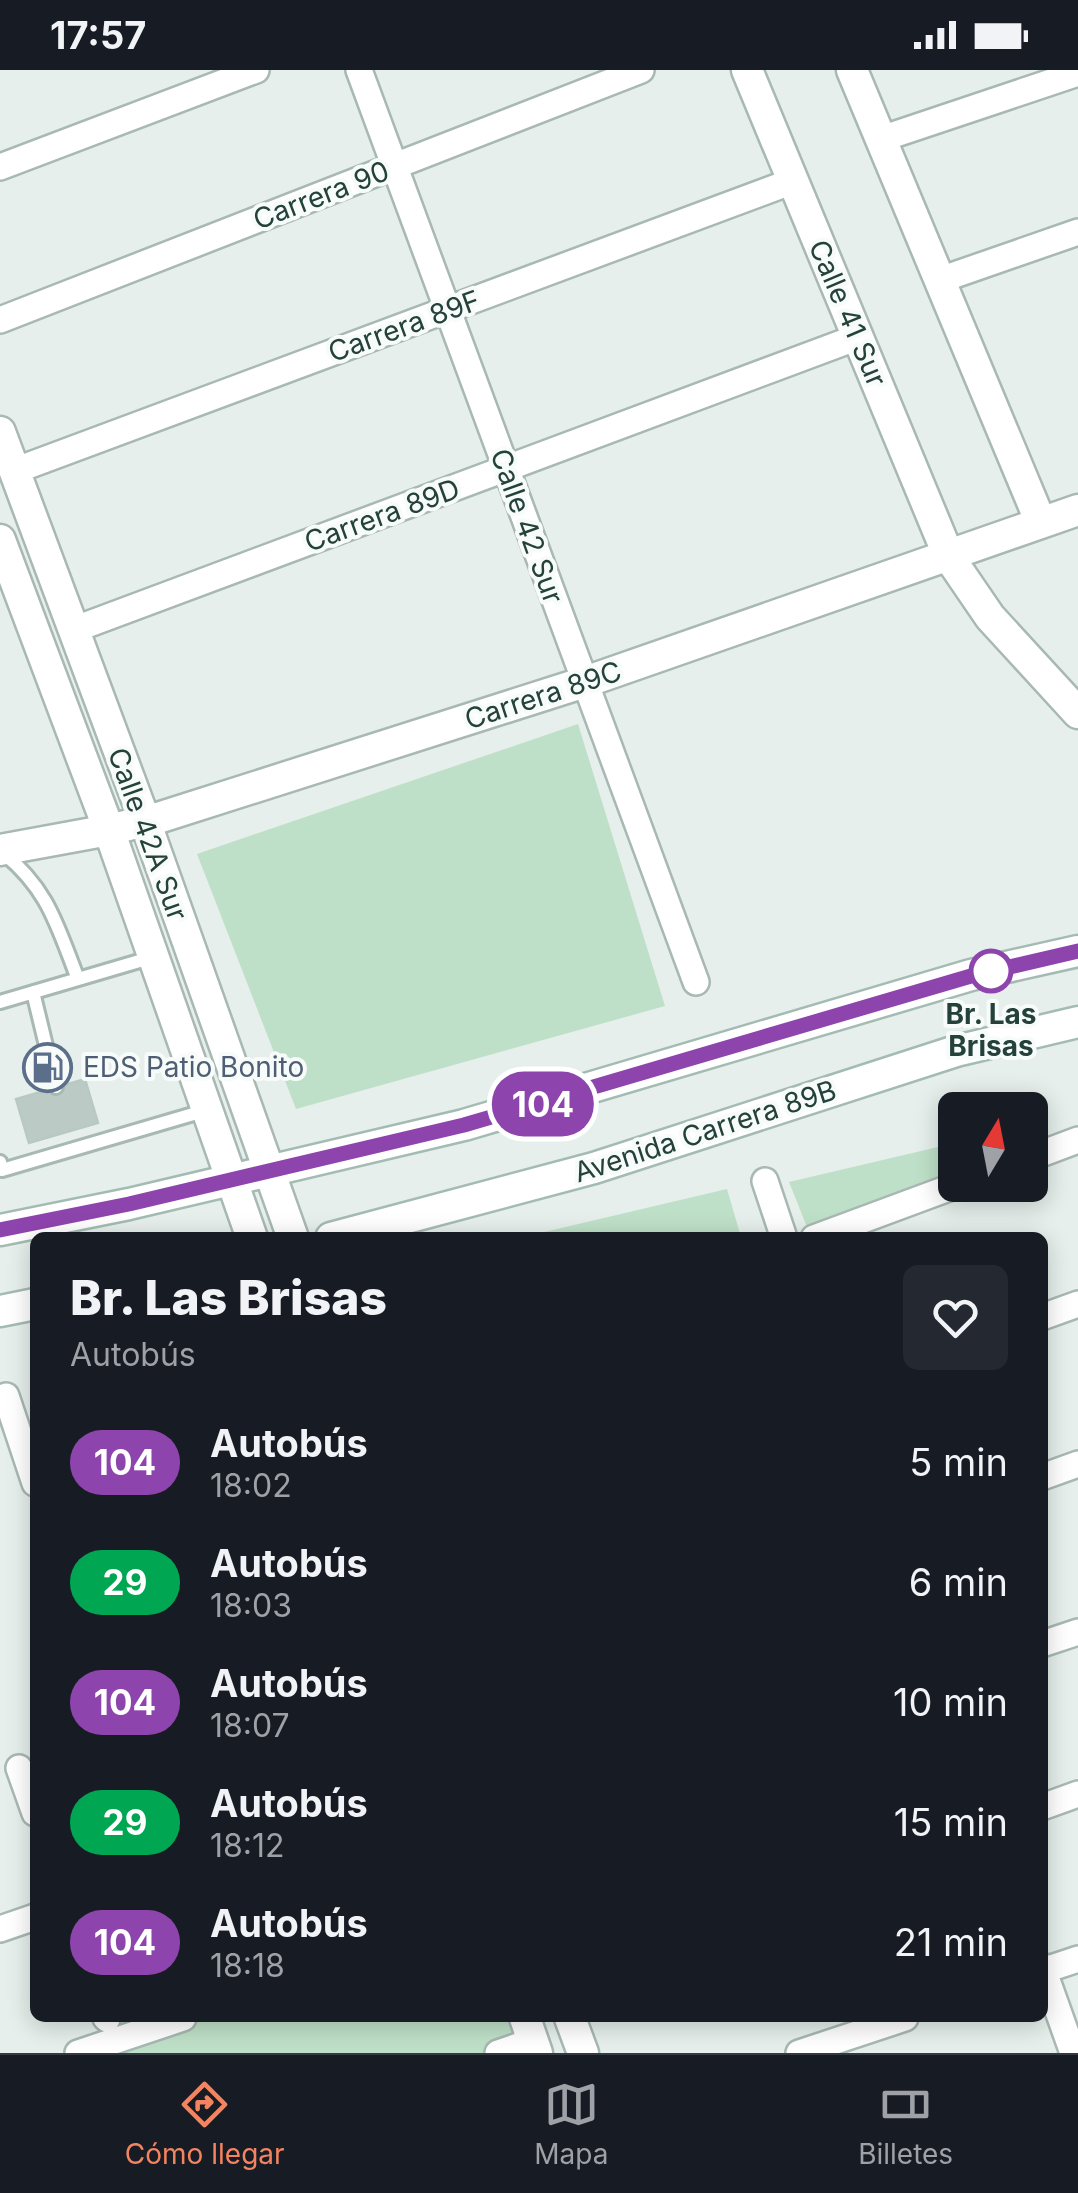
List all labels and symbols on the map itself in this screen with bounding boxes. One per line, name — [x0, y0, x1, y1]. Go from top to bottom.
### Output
street label: Carrera 90 — [248, 154, 394, 236]
street label: Calle 41 Sur — [802, 235, 894, 391]
street label: Carrera 89F — [324, 283, 484, 369]
street label: Calle 42 Sur — [483, 444, 571, 608]
street label: Carrera 89D — [300, 471, 464, 559]
street label: Carrera 89C — [460, 654, 626, 736]
street label: Calle 42A Sur — [101, 743, 195, 925]
marker: Br. Las Brisas — [970, 950, 1012, 992]
place label: Br. Las Brisas — [945, 997, 1037, 1063]
fuel station icon: EDS Patio Bonito — [22, 1041, 74, 1093]
place label: EDS Patio Bonito — [83, 1050, 304, 1084]
line badge: 104 — [486, 1072, 600, 1136]
street label: Avenida Carrera 89B — [570, 1073, 840, 1189]
north arrow — [938, 1092, 1048, 1202]

